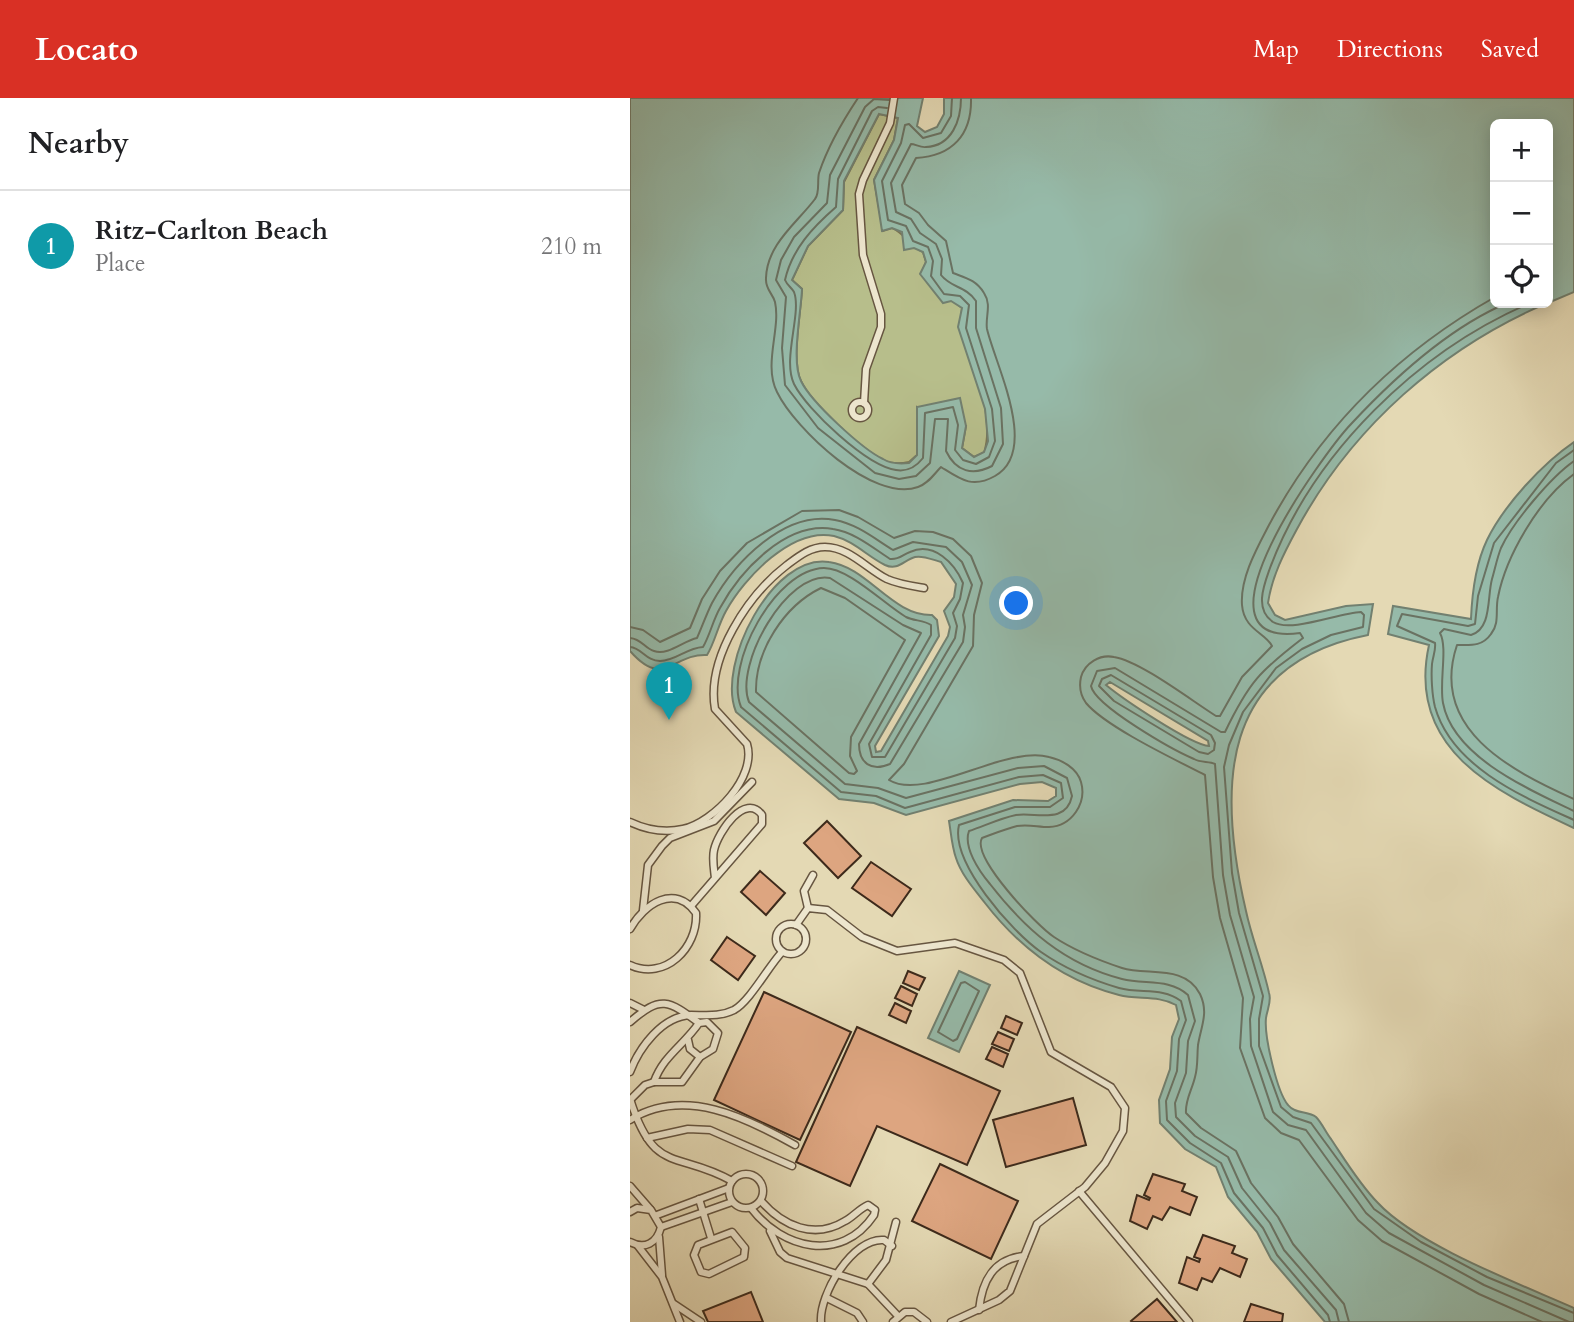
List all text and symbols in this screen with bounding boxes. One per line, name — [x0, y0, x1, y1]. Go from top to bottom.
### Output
text: Locato — [35, 27, 138, 72]
text: Map — [1253, 33, 1299, 66]
text: Directions — [1337, 33, 1443, 66]
text: Saved — [1481, 33, 1539, 66]
map controls — [1490, 119, 1553, 308]
button: + — [1490, 119, 1553, 182]
text: Nearby — [28, 123, 129, 164]
button: − — [1490, 182, 1553, 245]
text: Ritz-Carlton Beach — [95, 213, 328, 248]
text: 1 — [45, 231, 57, 262]
text: 210 m — [541, 231, 602, 262]
button: locate — [1490, 245, 1553, 308]
text: Place — [95, 248, 145, 279]
your location — [999, 586, 1033, 620]
pin: 1 — [646, 662, 692, 720]

